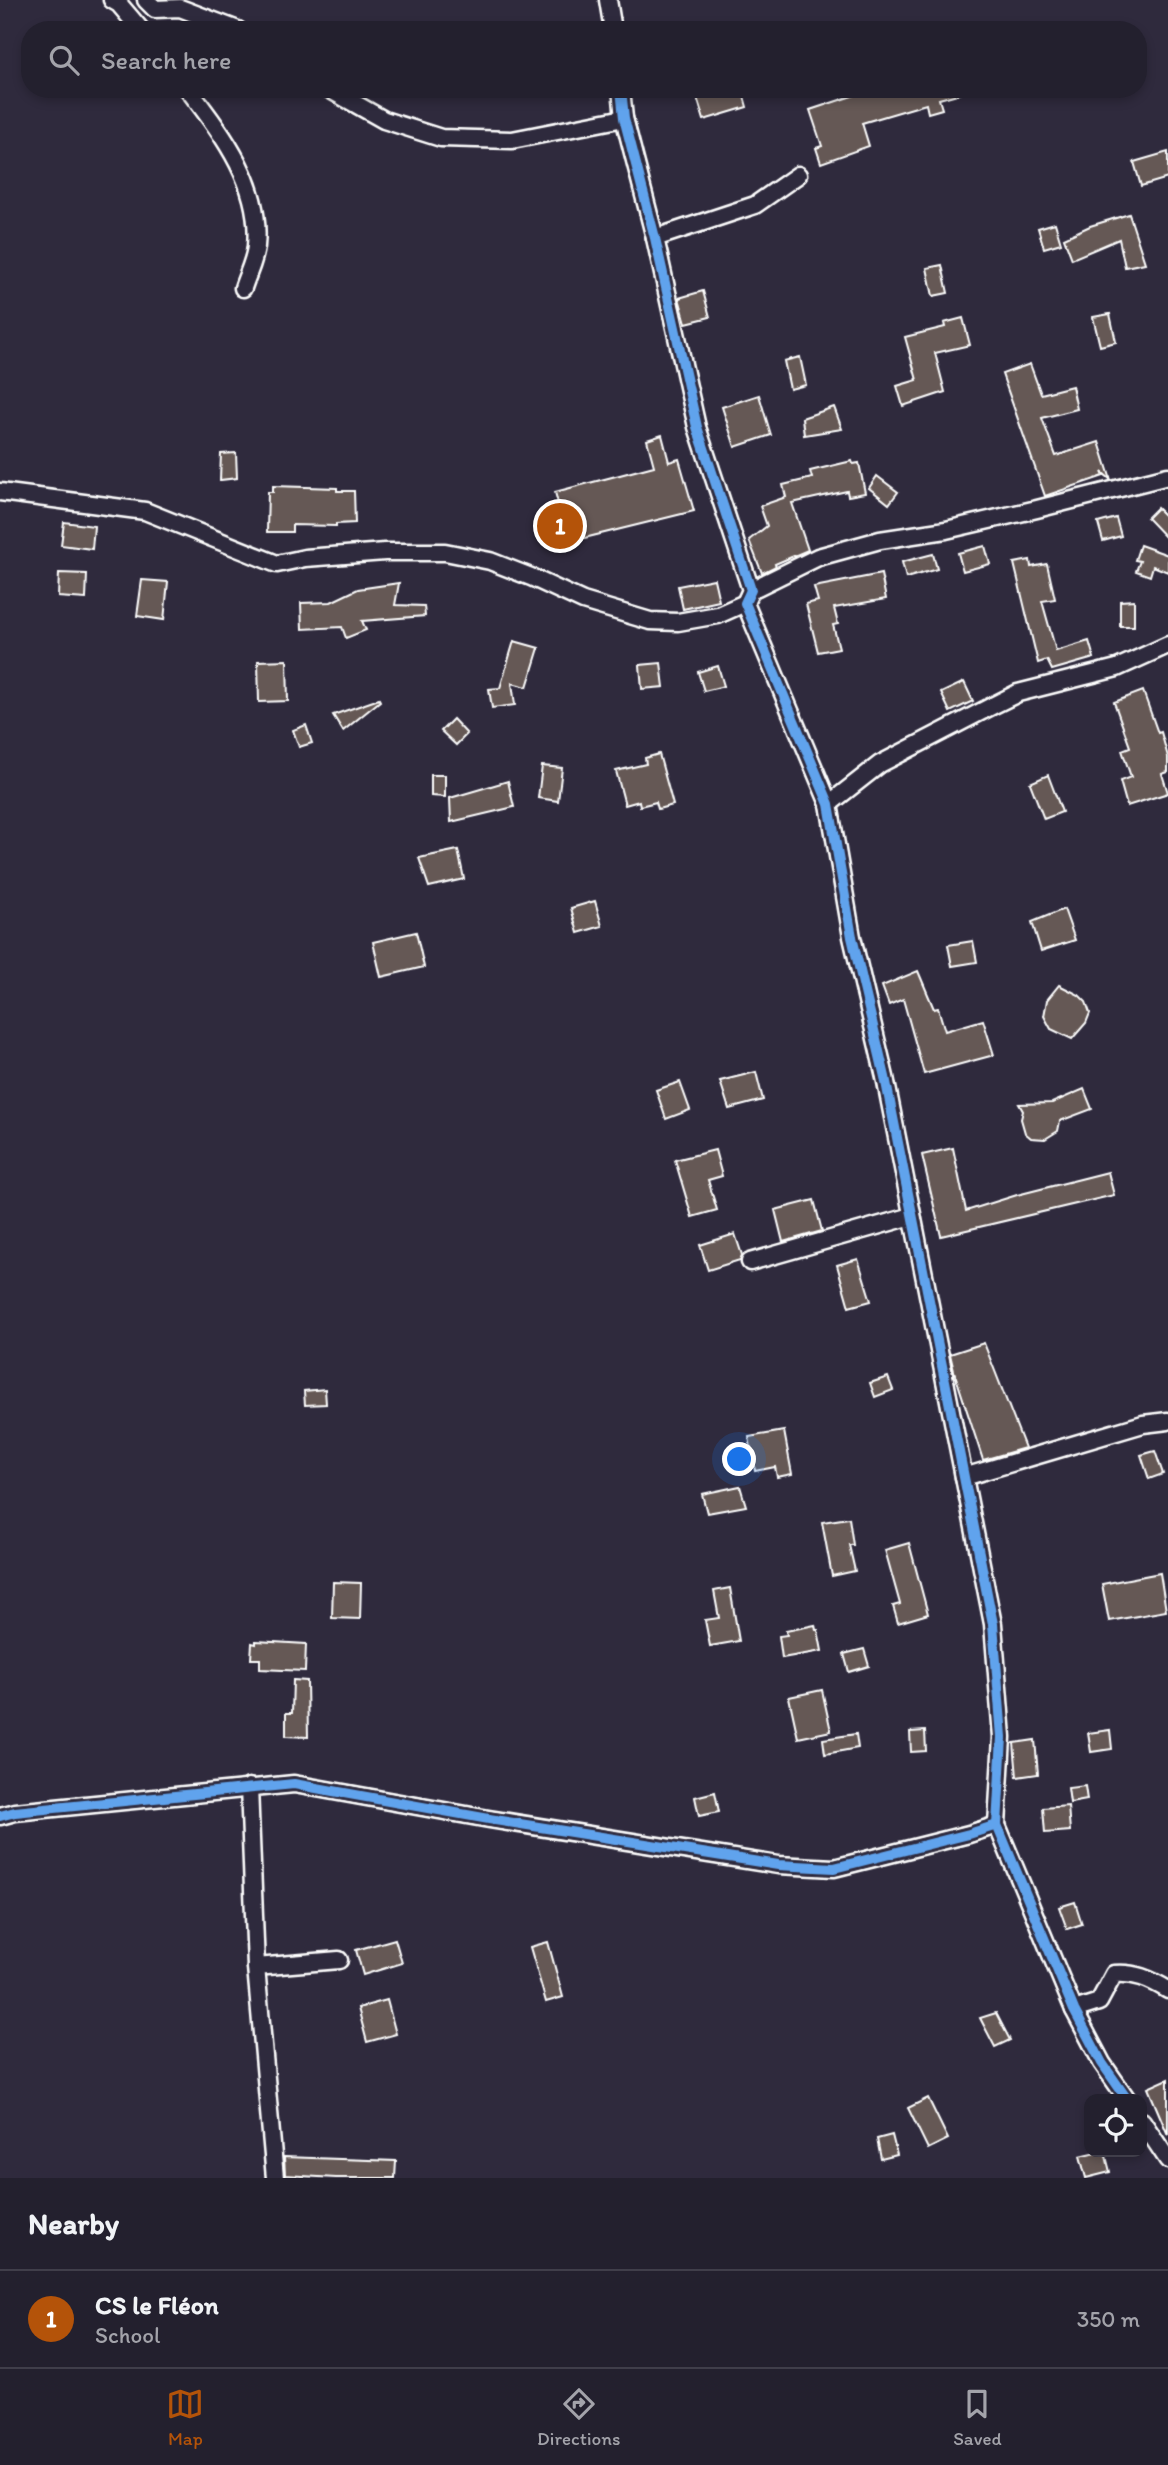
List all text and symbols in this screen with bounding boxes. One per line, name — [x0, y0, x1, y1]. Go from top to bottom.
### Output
search box — [21, 21, 1147, 98]
icon: search — [45, 41, 83, 79]
text: Search here — [101, 44, 231, 76]
pin: 1 — [537, 500, 583, 552]
your location — [722, 1442, 756, 1476]
map controls — [1084, 2094, 1147, 2157]
button: locate — [1084, 2094, 1147, 2157]
text: Nearby — [28, 2205, 119, 2242]
text: CS le Fléon — [95, 2289, 219, 2321]
text: 1 — [46, 2305, 56, 2333]
text: 350 m — [1077, 2305, 1140, 2333]
text: School — [95, 2321, 160, 2349]
tab: Map — [166, 2385, 204, 2450]
tab: Directions — [537, 2385, 621, 2450]
tab: Saved — [953, 2385, 1002, 2450]

